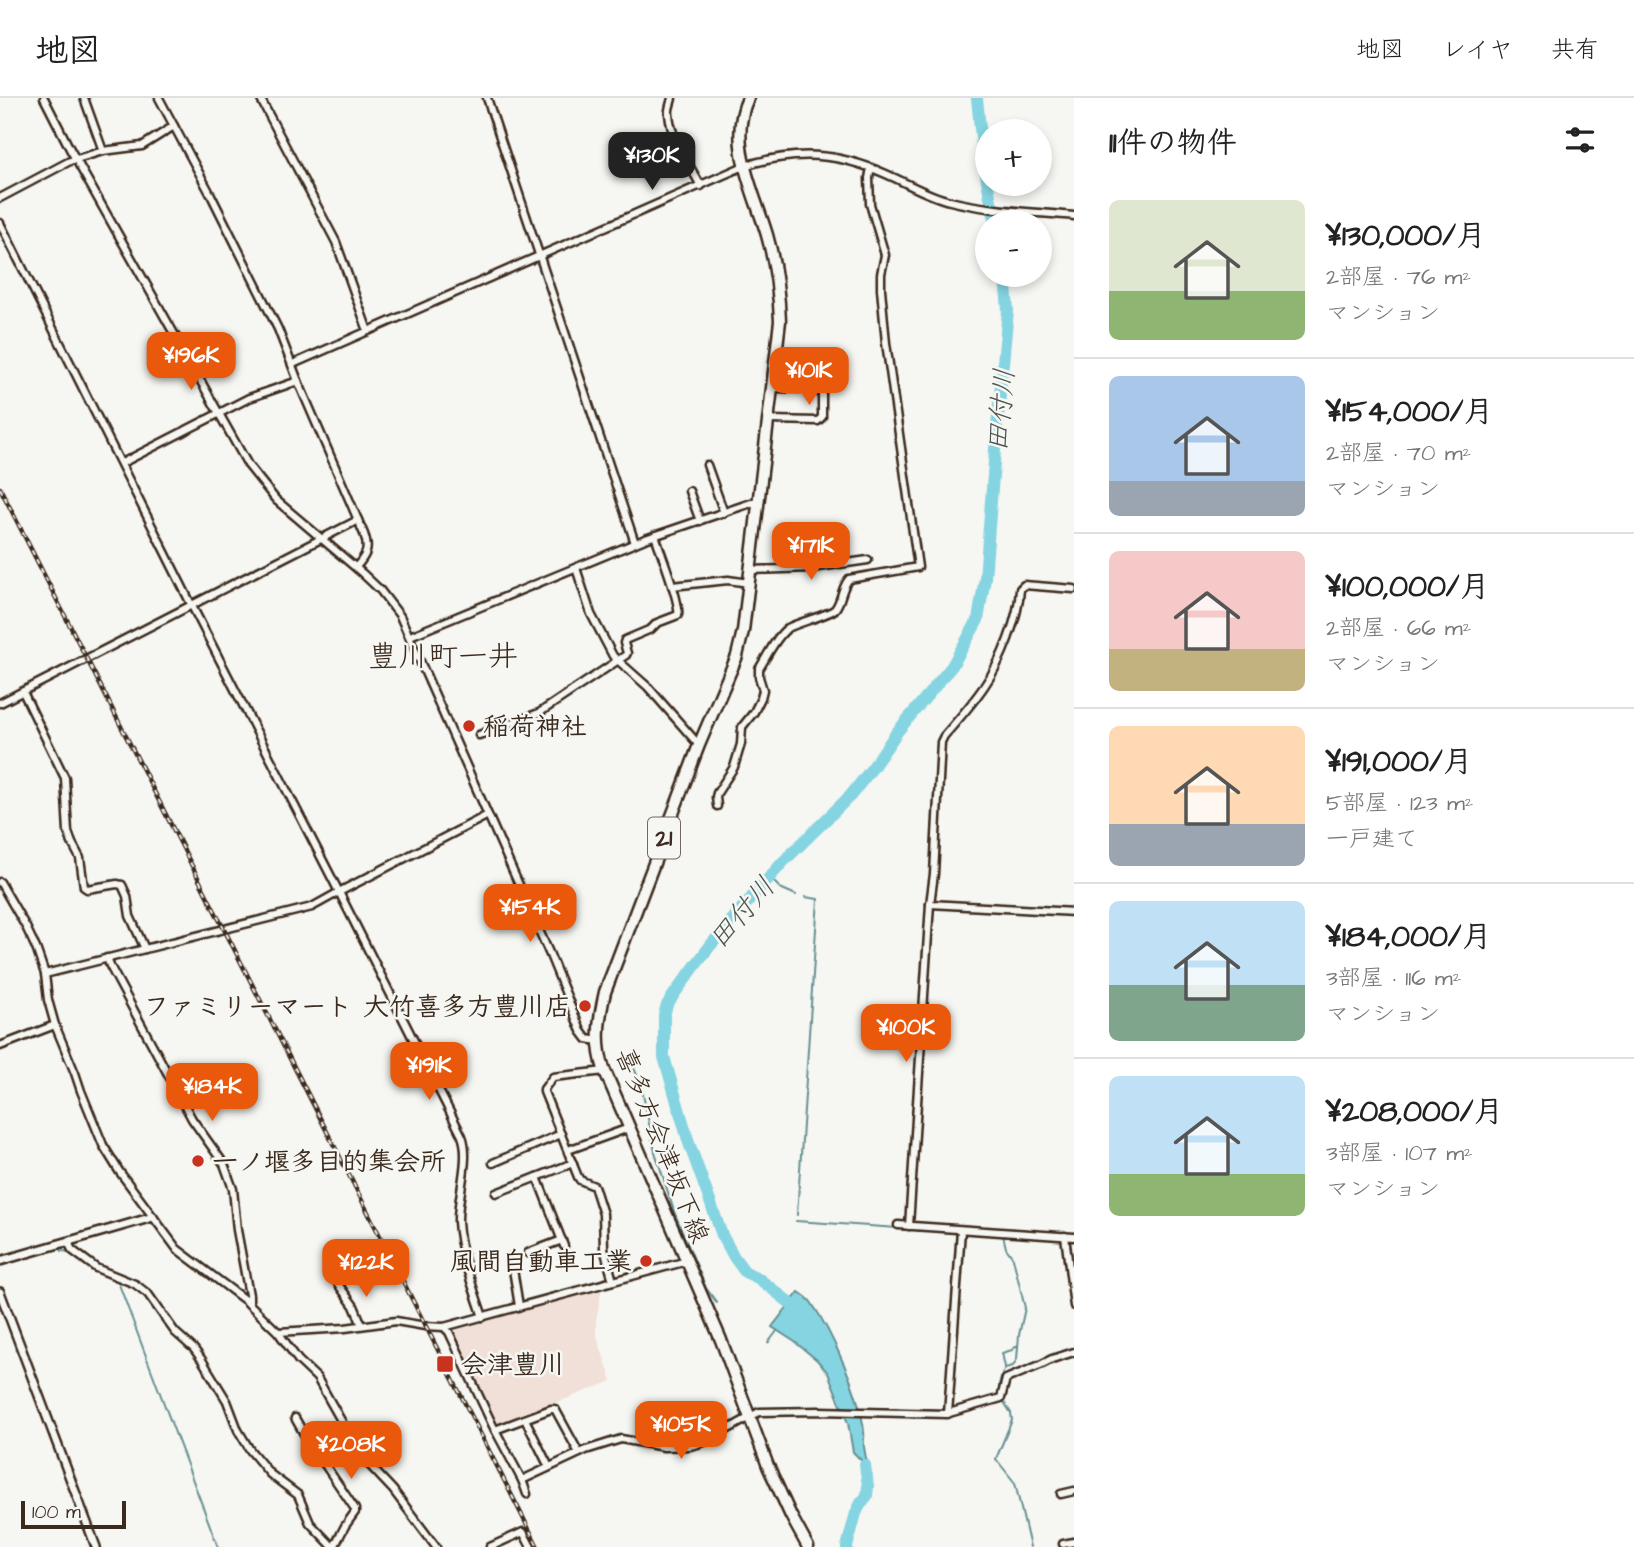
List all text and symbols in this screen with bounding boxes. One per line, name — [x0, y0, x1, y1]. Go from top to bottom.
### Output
text: 地図 — [35, 28, 101, 74]
text: 地図 — [1356, 33, 1404, 67]
text: レイヤ — [1442, 33, 1513, 67]
text: 共有 — [1551, 33, 1599, 67]
map controls — [975, 119, 1052, 287]
button: + — [975, 119, 1052, 196]
icon: filters — [1561, 121, 1599, 159]
text: 11件の物件 — [1109, 122, 1237, 164]
pin: ¥130K — [603, 132, 701, 192]
text: ¥130K — [624, 139, 680, 171]
button: − — [975, 210, 1052, 287]
text: ¥130,000/月 — [1326, 215, 1486, 257]
icon: home — [1165, 228, 1249, 312]
text: 2部屋 · 76 m² — [1326, 261, 1471, 293]
text: マンション — [1326, 297, 1440, 329]
pin: ¥196K — [142, 332, 240, 392]
text: ¥196K — [163, 339, 219, 371]
pin: ¥101K — [760, 348, 858, 407]
text: ¥101K — [786, 354, 832, 386]
water label: 田付川 — [978, 367, 1025, 454]
text: ¥154,000/月 — [1326, 391, 1493, 433]
icon: home — [1165, 404, 1249, 488]
text: 2部屋 · 70 m² — [1326, 437, 1471, 469]
text: マンション — [1326, 473, 1440, 505]
pin: ¥171K — [762, 522, 860, 582]
text: ¥171K — [788, 529, 834, 561]
text: ¥100,000/月 — [1326, 566, 1489, 608]
icon: home — [1165, 579, 1249, 663]
text: 2部屋 · 66 m² — [1326, 612, 1471, 644]
district label: 豊川町一井 — [368, 636, 518, 678]
text: マンション — [1326, 648, 1440, 680]
place label: 稲荷神社 — [483, 709, 587, 745]
marker: 稲荷神社 — [461, 718, 477, 734]
text: ¥191,000/月 — [1326, 741, 1473, 783]
icon: home — [1165, 754, 1249, 838]
text: 5部屋 · 123 m² — [1326, 787, 1473, 819]
road number: 21 — [648, 818, 680, 858]
text: 一戸建て — [1326, 823, 1418, 855]
water label: 田付川 — [700, 868, 784, 957]
pin: ¥154K — [481, 884, 579, 944]
text: ¥154K — [499, 891, 561, 923]
text: ¥184,000/月 — [1326, 916, 1492, 958]
icon: home — [1165, 929, 1249, 1013]
text: 3部屋 · 116 m² — [1326, 962, 1461, 994]
place label: ファミリーマート 大竹喜多方豊川店 — [144, 989, 571, 1025]
marker: ファミリーマート 大竹喜多方豊川店 — [577, 998, 593, 1014]
text: マンション — [1326, 998, 1440, 1030]
pin: ¥100K — [857, 1004, 955, 1064]
text: ¥100K — [877, 1011, 935, 1043]
pin: ¥191K — [380, 1042, 478, 1102]
street label: 喜多方会津坂下線 — [606, 1042, 718, 1249]
text: ¥191K — [406, 1049, 452, 1081]
pin: ¥184K — [163, 1063, 261, 1123]
text: ¥184K — [182, 1070, 242, 1102]
text: ¥208,000/月 — [1326, 1091, 1503, 1133]
icon: home — [1165, 1104, 1249, 1188]
text: 3部屋 · 107 m² — [1326, 1137, 1473, 1169]
place label: 一ノ堰多目的集会所 — [212, 1144, 446, 1180]
marker: 一ノ堰多目的集会所 — [190, 1153, 206, 1169]
text: マンション — [1326, 1173, 1440, 1205]
pin: ¥122K — [317, 1240, 415, 1299]
place label: 風間自動車工業 — [450, 1244, 632, 1280]
text: ¥122K — [338, 1246, 394, 1278]
marker: 風間自動車工業 — [638, 1253, 654, 1269]
place label: 会津豊川 — [461, 1347, 565, 1383]
marker: 会津豊川 — [435, 1354, 455, 1374]
pin: ¥105K — [632, 1402, 730, 1461]
text: ¥105K — [651, 1408, 711, 1440]
pin: ¥208K — [302, 1422, 400, 1481]
text: ¥208K — [317, 1428, 385, 1460]
scale bar — [21, 1498, 126, 1530]
text: 100 m — [32, 1499, 81, 1526]

